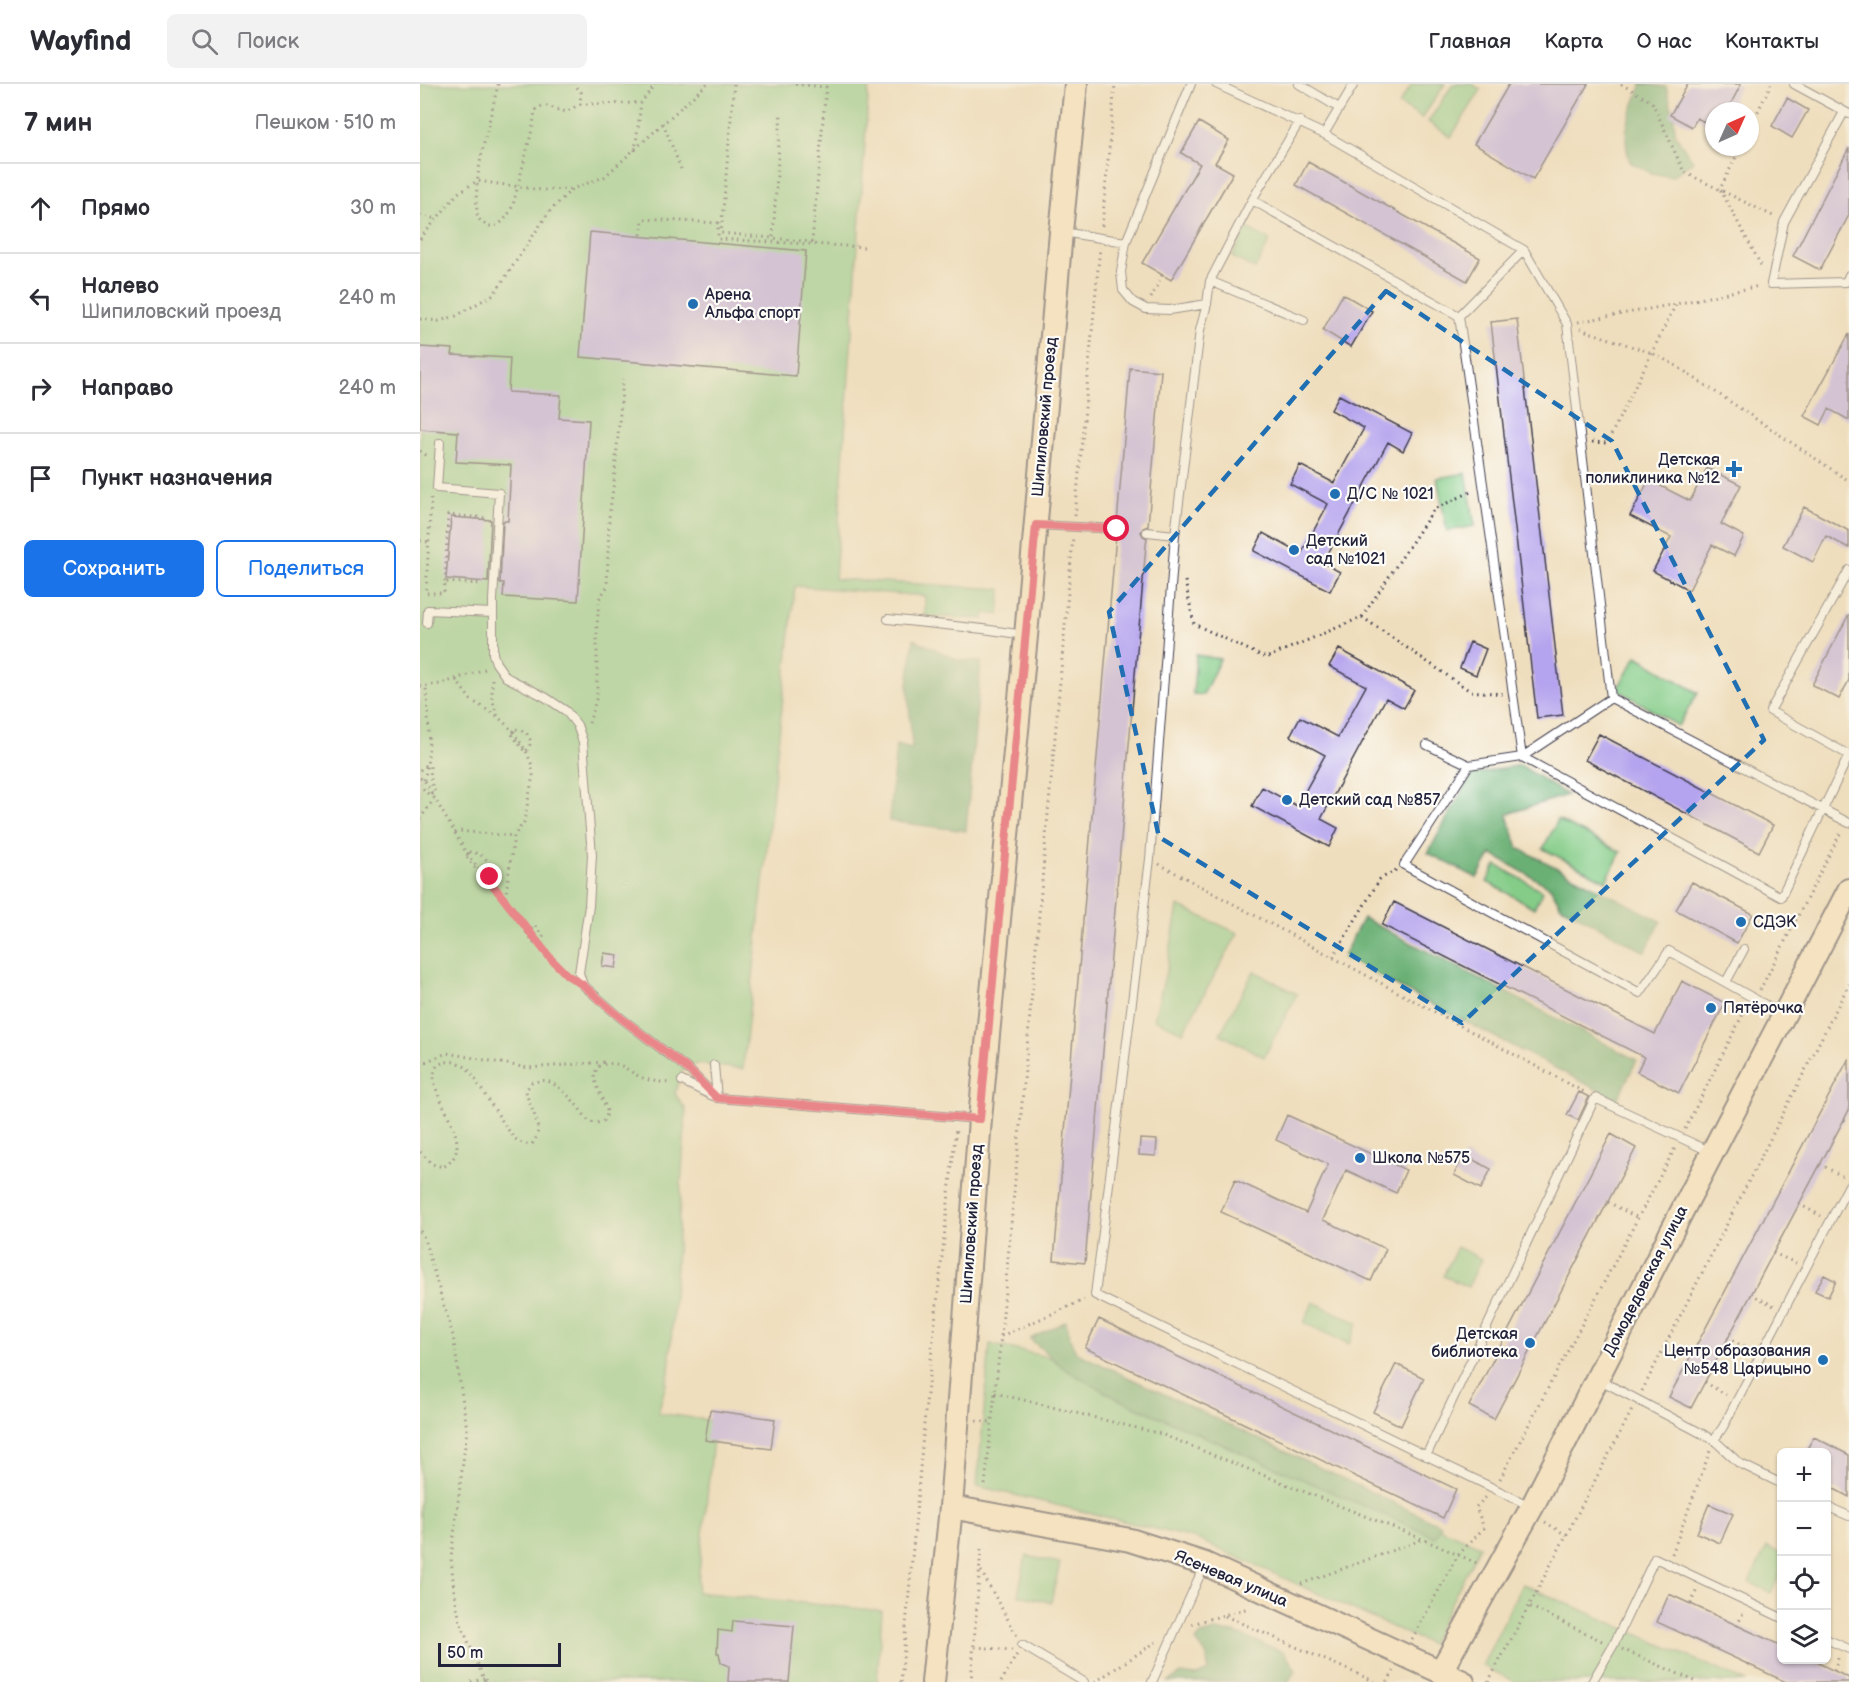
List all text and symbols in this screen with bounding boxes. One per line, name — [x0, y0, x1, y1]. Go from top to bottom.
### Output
search box — [167, 14, 587, 68]
text: Wayfind — [30, 25, 131, 58]
icon: search — [188, 25, 221, 58]
text: Поиск — [236, 28, 299, 55]
text: Главная — [1428, 29, 1511, 54]
text: Карта — [1544, 29, 1603, 54]
text: О нас — [1636, 29, 1692, 54]
text: Контакты — [1725, 29, 1819, 54]
north arrow — [1705, 102, 1759, 156]
text: 7 мин — [24, 108, 92, 139]
text: Пешком · 510 m — [255, 111, 396, 135]
icon: ahead — [24, 192, 57, 225]
text: Прямо — [81, 195, 150, 222]
text: 30 m — [350, 196, 396, 220]
text: Налево — [81, 273, 159, 300]
icon: left — [24, 282, 57, 315]
text: 240 m — [339, 286, 396, 310]
place label: Арена Альфа спорт — [704, 286, 801, 323]
marker: Арена Альфа спорт — [686, 297, 700, 311]
text: Шипиловский проезд — [81, 300, 281, 324]
street label: Шипиловский проезд — [1029, 336, 1061, 498]
icon: right — [24, 372, 57, 405]
text: Направо — [81, 375, 173, 402]
text: 240 m — [339, 376, 396, 400]
place label: Детская поликлиника №12 — [1585, 451, 1721, 488]
marker: Детская поликлиника №12 — [1725, 460, 1743, 478]
icon: arrive — [24, 462, 57, 495]
text: Пункт назначения — [81, 465, 273, 492]
place label: Д/C № 1021 — [1347, 485, 1434, 504]
marker: Д/C № 1021 — [1328, 487, 1342, 501]
route start — [1103, 515, 1129, 541]
place label: Детский сад №1021 — [1306, 532, 1386, 569]
button: Сохранить — [24, 540, 204, 597]
button: Поделиться — [216, 540, 396, 597]
marker: Детский сад №1021 — [1287, 543, 1301, 557]
place label: Детский сад №857 — [1299, 791, 1440, 810]
marker: Детский сад №857 — [1280, 793, 1294, 807]
route end — [476, 863, 502, 889]
place label: СДЭК — [1753, 913, 1797, 932]
marker: СДЭК — [1734, 915, 1748, 929]
place label: Пятёрочка — [1723, 999, 1804, 1018]
marker: Пятёрочка — [1704, 1001, 1718, 1015]
street label: Шипиловский проезд — [957, 1143, 987, 1305]
place label: Школа №575 — [1372, 1149, 1470, 1168]
marker: Школа №575 — [1353, 1151, 1367, 1165]
street label: Домодедовская улица — [1600, 1202, 1692, 1359]
place label: Детская библиотека — [1431, 1325, 1519, 1362]
marker: Детская библиотека — [1523, 1336, 1537, 1350]
place label: Центр образования №548 Царицыно — [1664, 1342, 1811, 1379]
marker: Центр образования №548 Царицыно — [1816, 1353, 1830, 1367]
map controls — [1777, 1448, 1831, 1664]
button: + — [1777, 1448, 1831, 1502]
button: − — [1777, 1502, 1831, 1556]
street label: Ясеневая улица — [1171, 1547, 1291, 1612]
button: locate — [1777, 1556, 1831, 1610]
button: layers — [1777, 1610, 1831, 1664]
scale bar — [438, 1640, 561, 1668]
text: 50 m — [447, 1644, 483, 1663]

